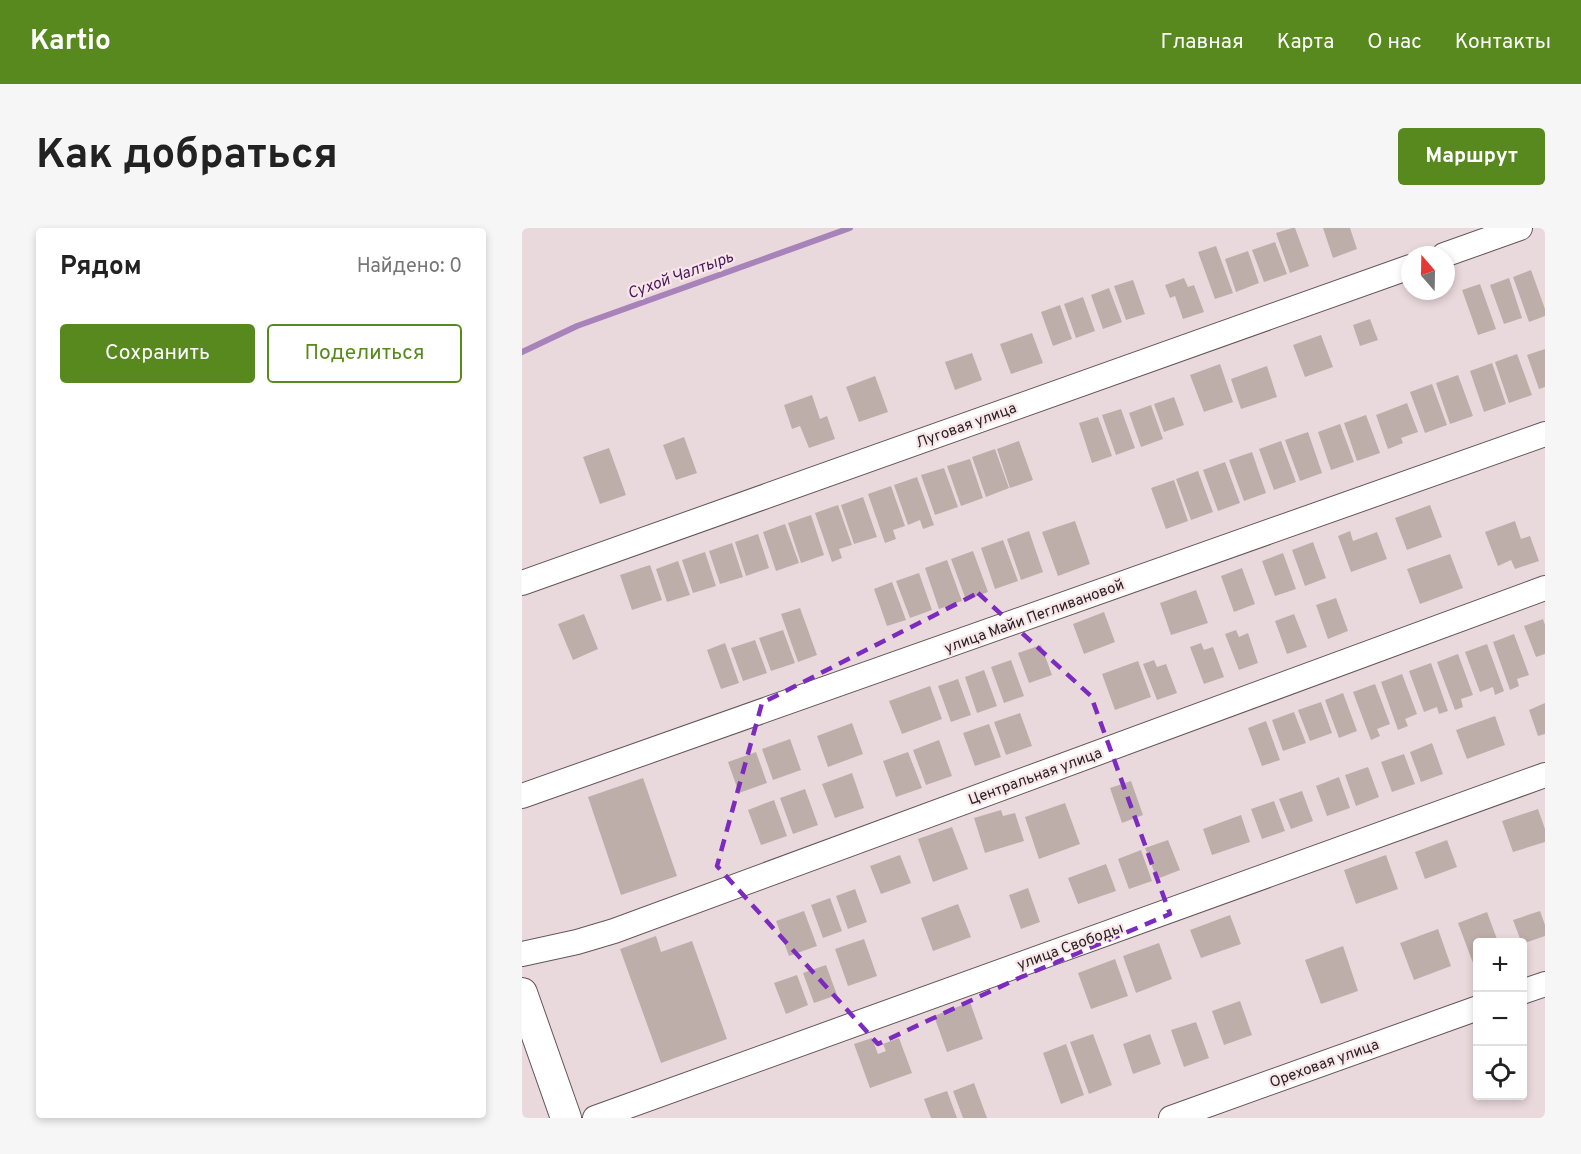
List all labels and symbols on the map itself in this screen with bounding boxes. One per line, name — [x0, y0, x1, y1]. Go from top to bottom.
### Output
north arrow — [1401, 246, 1455, 300]
water label: Сухой Чалтырь — [625, 247, 736, 304]
street label: Луговая улица — [913, 399, 1020, 453]
street label: улица Майи Пегливановой — [942, 576, 1127, 659]
street label: Центральная улица — [966, 744, 1105, 810]
street label: улица Свободы — [1015, 919, 1126, 975]
street label: Ореховая улица — [1267, 1036, 1382, 1093]

